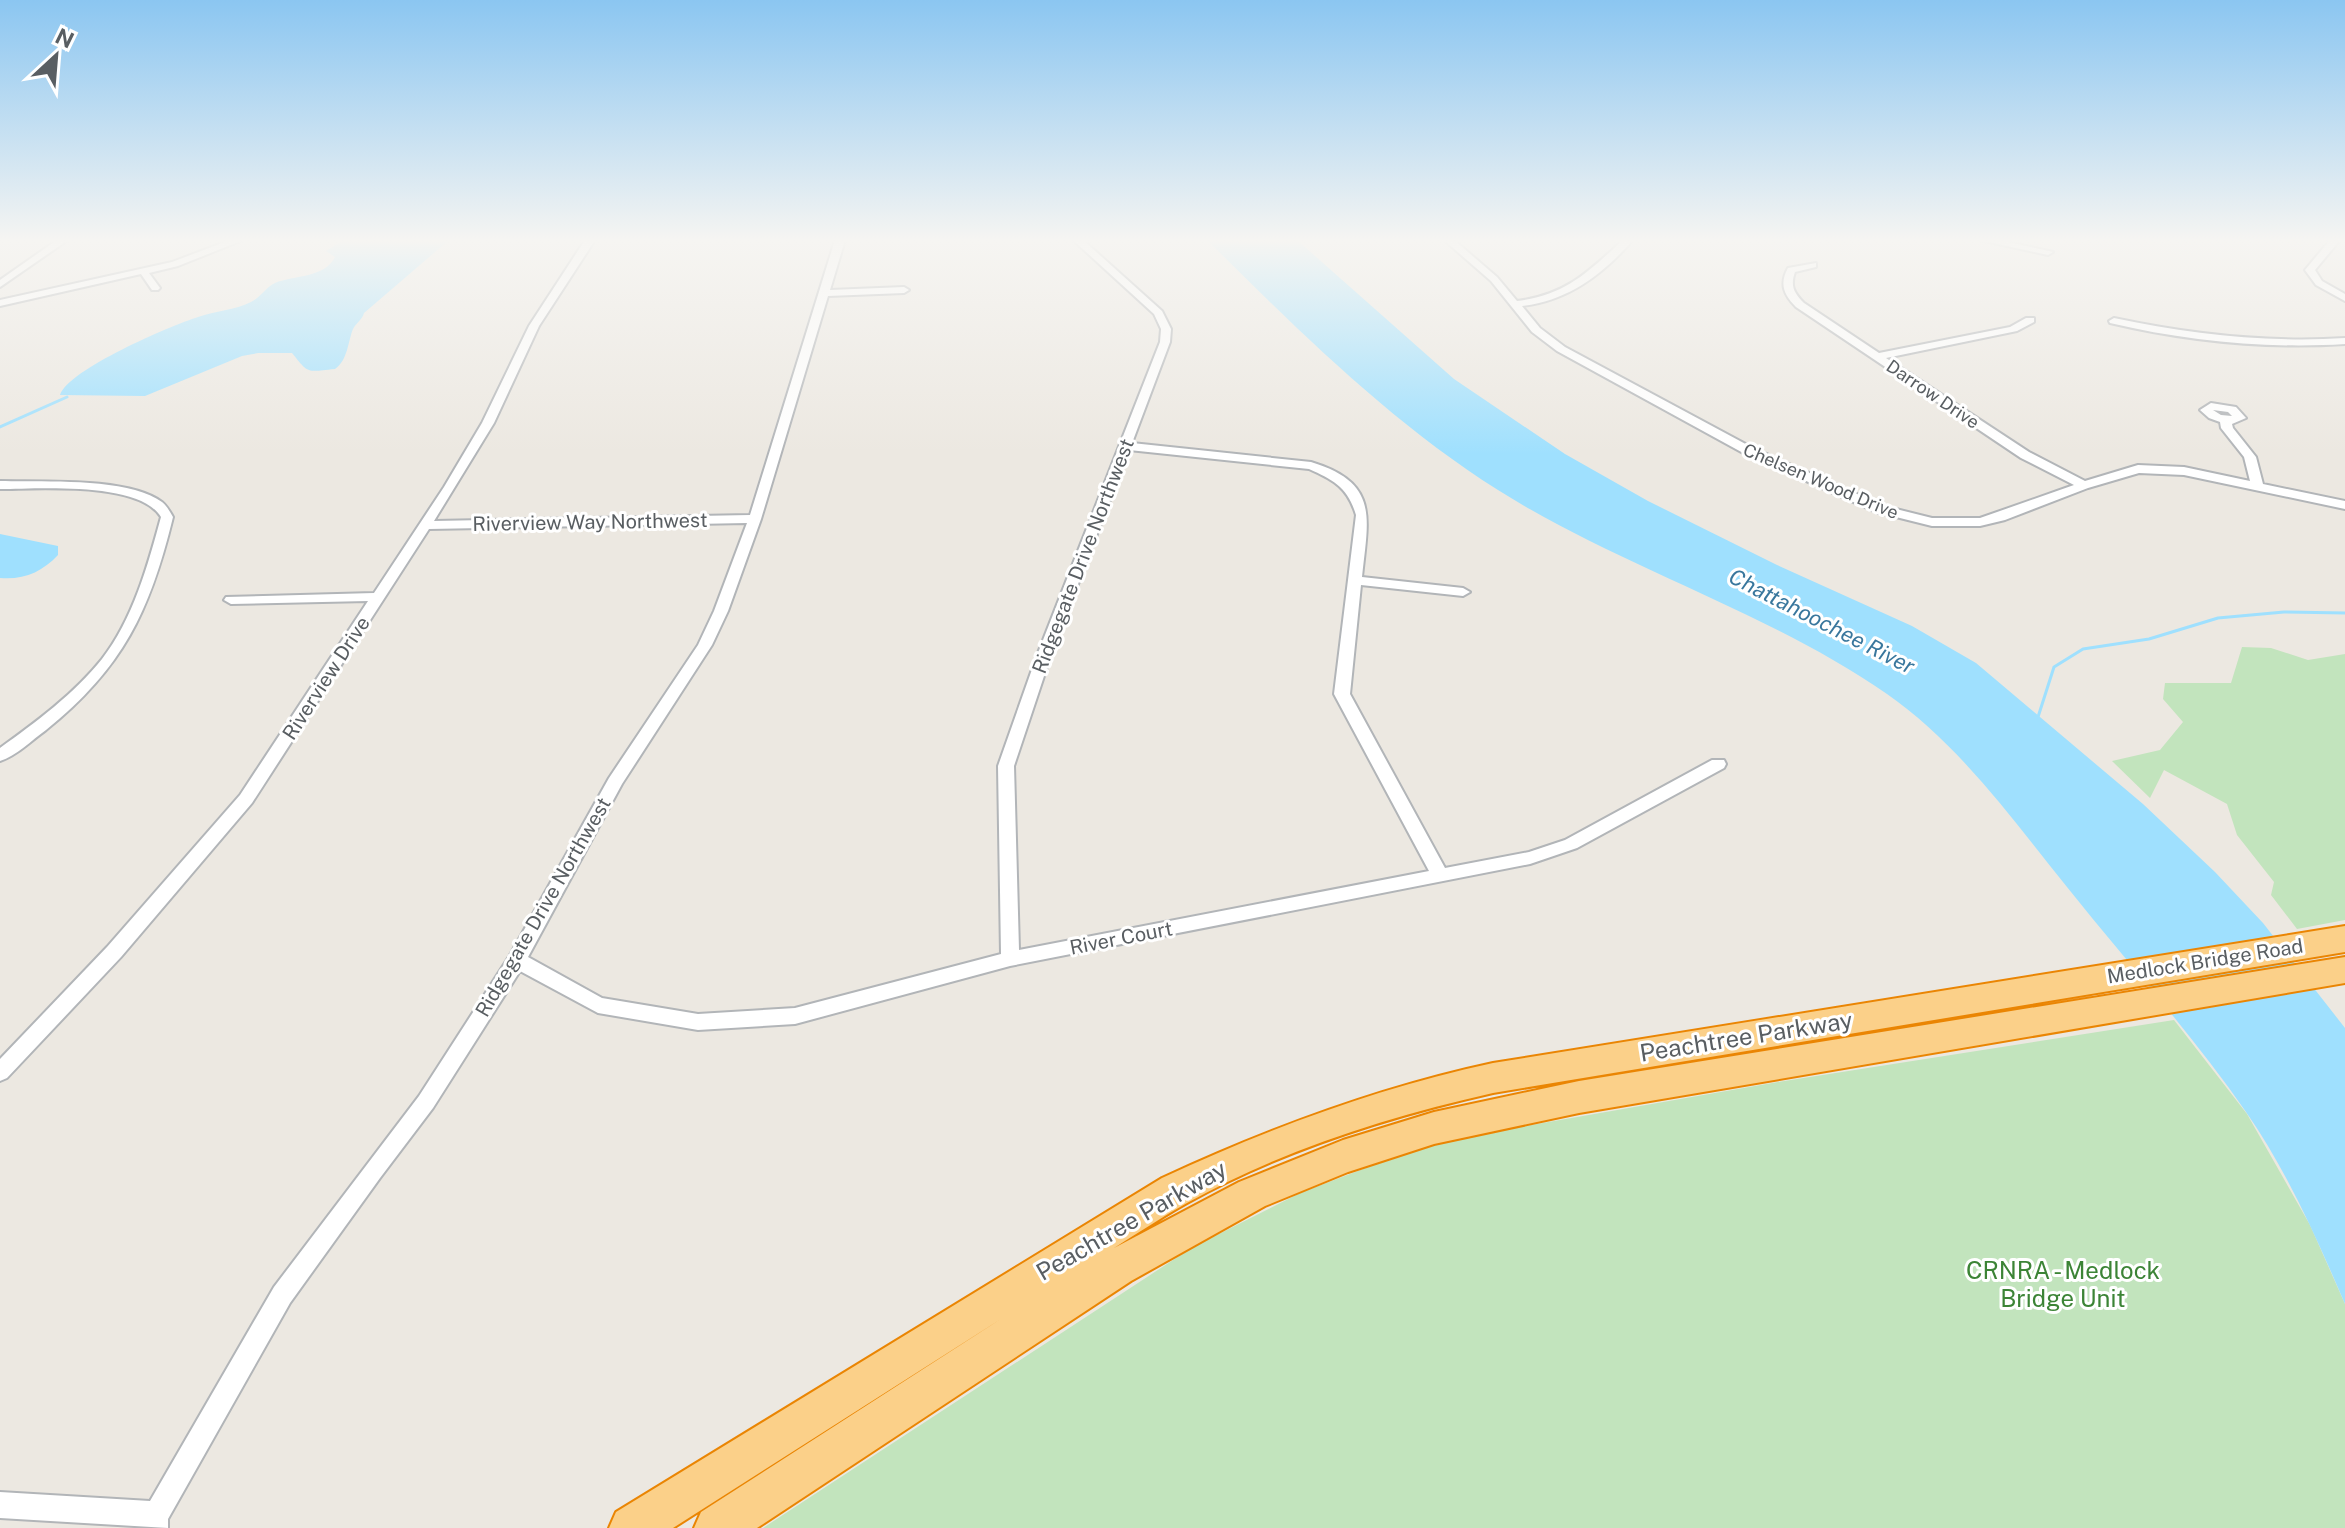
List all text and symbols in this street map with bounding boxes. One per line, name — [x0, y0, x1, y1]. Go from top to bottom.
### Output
north arrow — [16, 16, 96, 96]
text: N — [51, 23, 78, 53]
street label: Darrow Drive — [1882, 355, 1984, 433]
street label: Ridgegate Drive Northwest — [1027, 435, 1139, 677]
street label: Chelsen Wood Drive — [1740, 439, 1902, 523]
street label: Riverview Way Northwest — [472, 508, 708, 536]
water label: Chattahoochee River — [1725, 563, 1920, 679]
street label: Riverview Drive — [277, 612, 375, 744]
street label: Ridgegate Drive Northwest — [470, 793, 616, 1021]
street label: River Court — [1068, 916, 1174, 960]
street label: Medlock Bridge Road — [2105, 934, 2305, 988]
street label: Peachtree Parkway — [1638, 1005, 1855, 1067]
street label: Peachtree Parkway — [1031, 1154, 1231, 1286]
park label: CRNRA - Medlock Bridge Unit — [1966, 1256, 2160, 1312]

